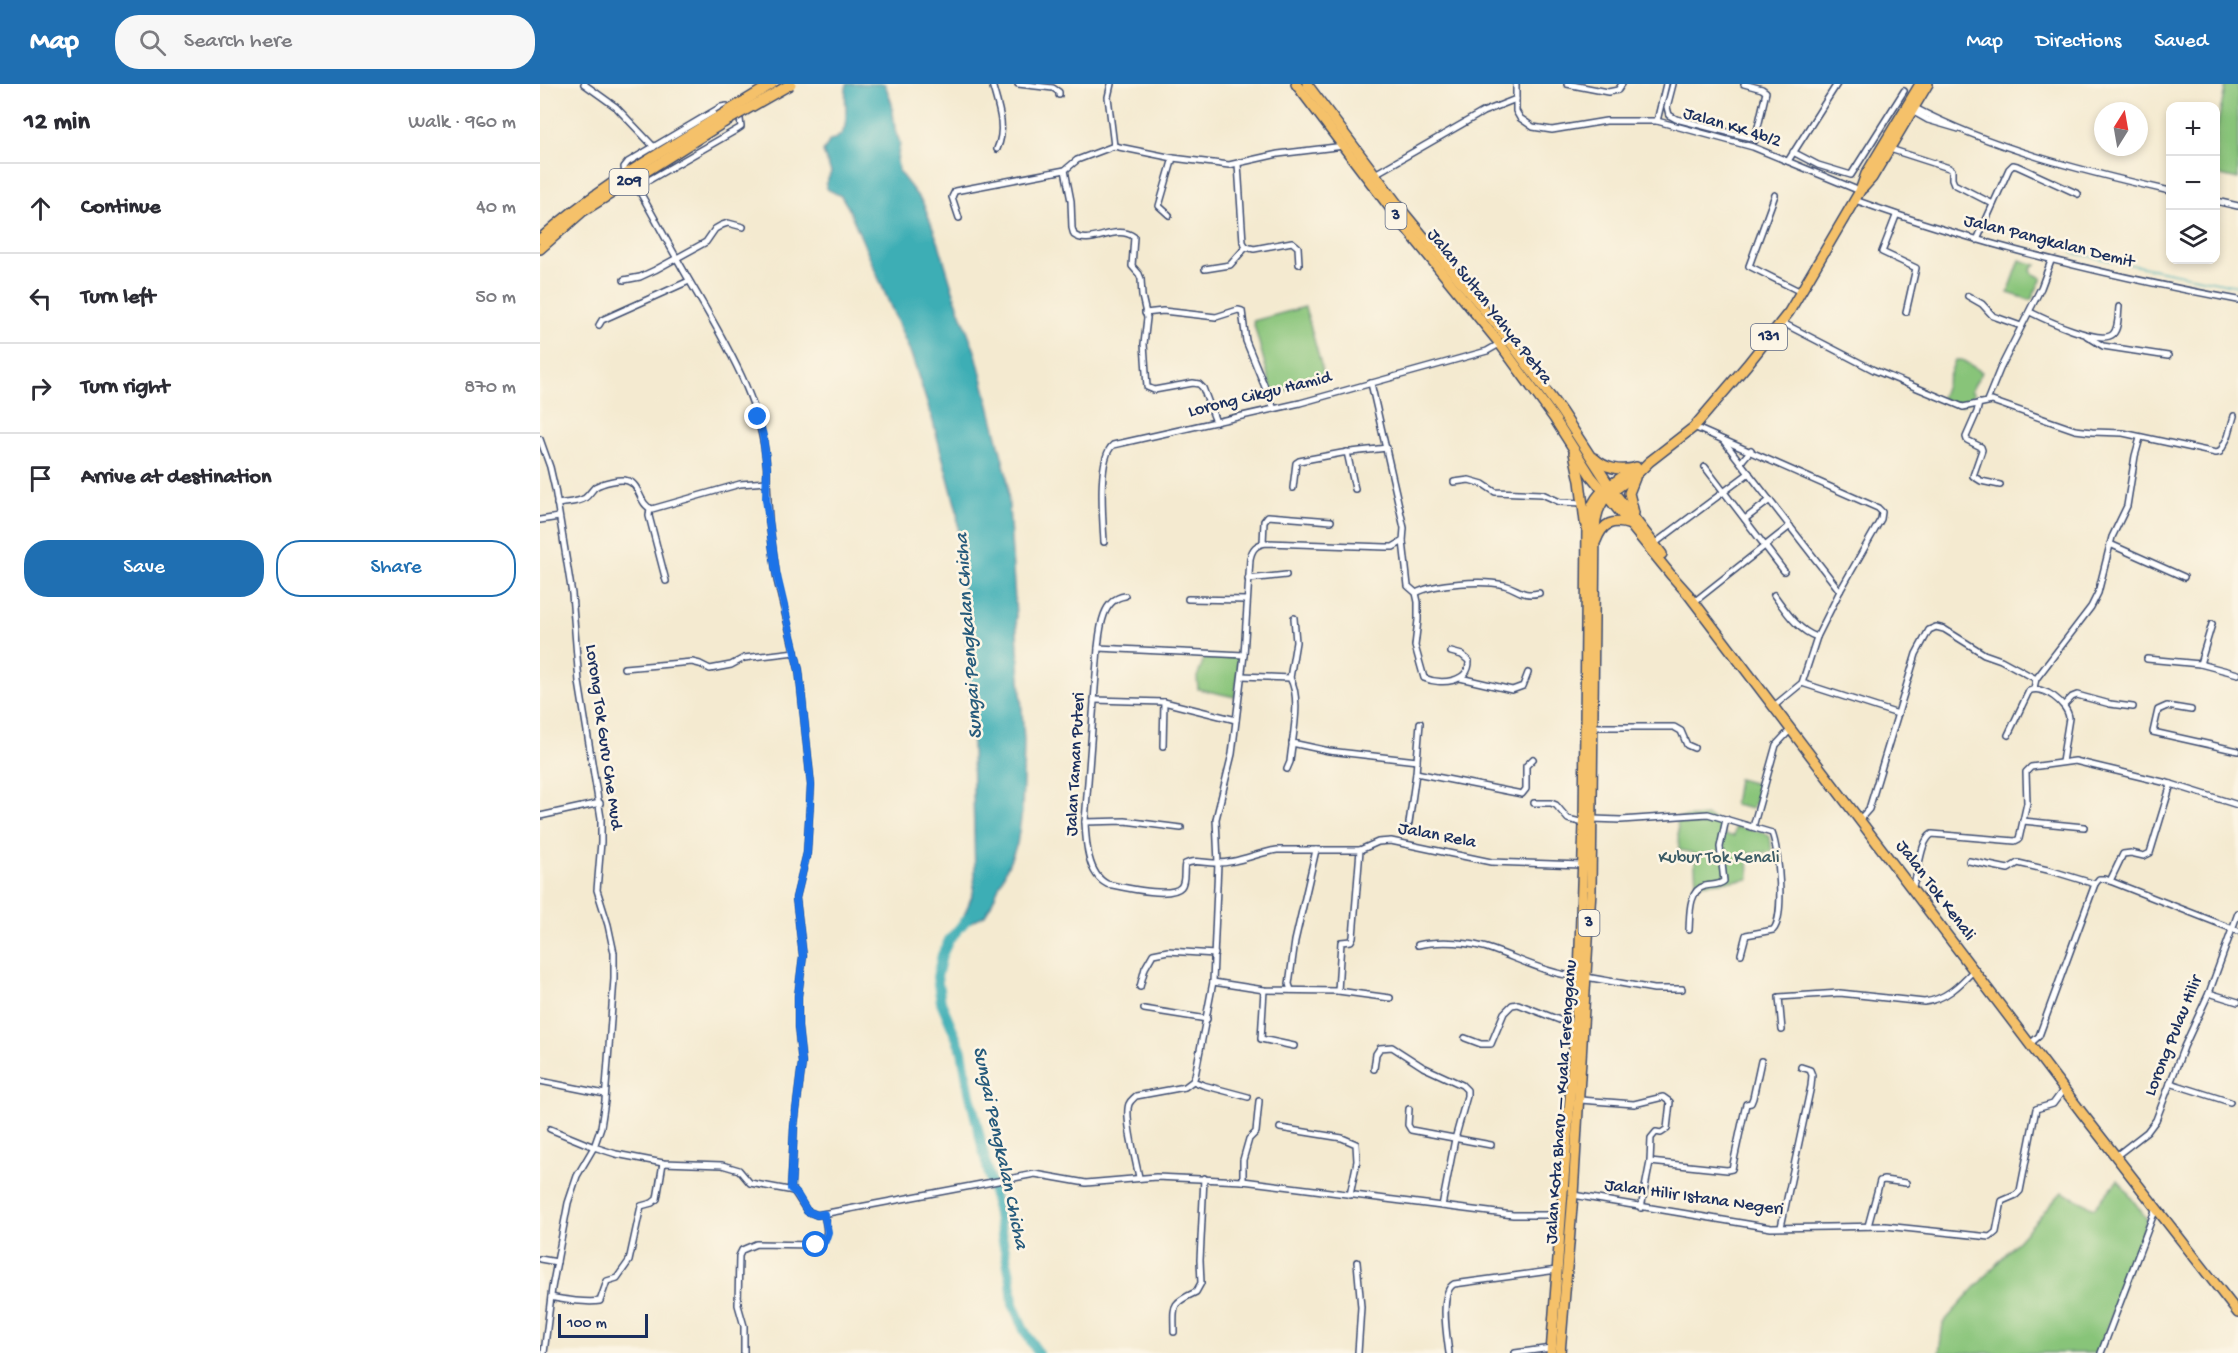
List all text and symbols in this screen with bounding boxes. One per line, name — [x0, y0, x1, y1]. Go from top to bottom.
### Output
search box — [115, 15, 535, 69]
text: Map — [30, 26, 79, 59]
icon: search — [136, 26, 169, 59]
text: Search here — [184, 29, 292, 55]
text: Map — [1966, 30, 2003, 55]
text: Directions — [2036, 30, 2121, 55]
text: Saved — [2154, 30, 2208, 55]
north arrow — [2094, 102, 2148, 156]
map controls — [2166, 102, 2220, 264]
button: + — [2166, 102, 2220, 156]
street label: Jalan KK 4b/2 — [1680, 103, 1784, 153]
text: 12 min — [24, 108, 90, 139]
text: Walk · 960 m — [408, 112, 516, 135]
button: − — [2166, 156, 2220, 210]
road number: 209 — [610, 169, 649, 195]
icon: ahead — [24, 192, 57, 225]
text: Continue — [81, 195, 161, 221]
text: 40 m — [476, 197, 516, 220]
road number: 3 — [1386, 203, 1406, 229]
button: layers — [2166, 210, 2220, 264]
street label: Jalan Pangkalan Demit — [1962, 211, 2138, 274]
street label: Jalan Sultan Yahya Petra — [1422, 225, 1557, 390]
icon: left — [24, 282, 57, 315]
text: Turn left — [81, 285, 155, 311]
text: 50 m — [475, 287, 516, 310]
road number: 131 — [1751, 324, 1787, 350]
street label: Lorong Cikgu Hamid — [1186, 367, 1335, 423]
icon: right — [24, 372, 57, 405]
text: Turn right — [81, 375, 169, 401]
text: 870 m — [464, 377, 516, 400]
route end — [744, 403, 770, 429]
icon: arrive — [24, 462, 57, 495]
text: Arrive at destination — [81, 465, 271, 491]
water label: Sungai Pengkalan Chicha — [951, 530, 989, 740]
button: Save — [24, 540, 264, 597]
button: Share — [276, 540, 516, 597]
street label: Lorong Tok Guru Che Mud — [580, 643, 627, 832]
street label: Jalan Taman Puteri — [1062, 691, 1090, 837]
street label: Jalan Rela — [1396, 818, 1479, 854]
street label: Jalan Tok Kenali — [1890, 837, 1980, 945]
park label: Kubur Tok Kenali — [1658, 848, 1780, 869]
road number: 3 — [1578, 910, 1600, 936]
street label: Jalan Kota Bharu – Kuala Terengganu — [1542, 959, 1582, 1245]
street label: Lorong Pulau Hilir — [2140, 971, 2208, 1099]
water label: Sungai Pengkalan Chicha — [966, 1045, 1032, 1253]
street label: Jalan Hilir Istana Negeri — [1603, 1175, 1785, 1221]
route start — [802, 1231, 828, 1257]
scale bar — [558, 1311, 648, 1338]
text: 100 m — [567, 1315, 607, 1334]

